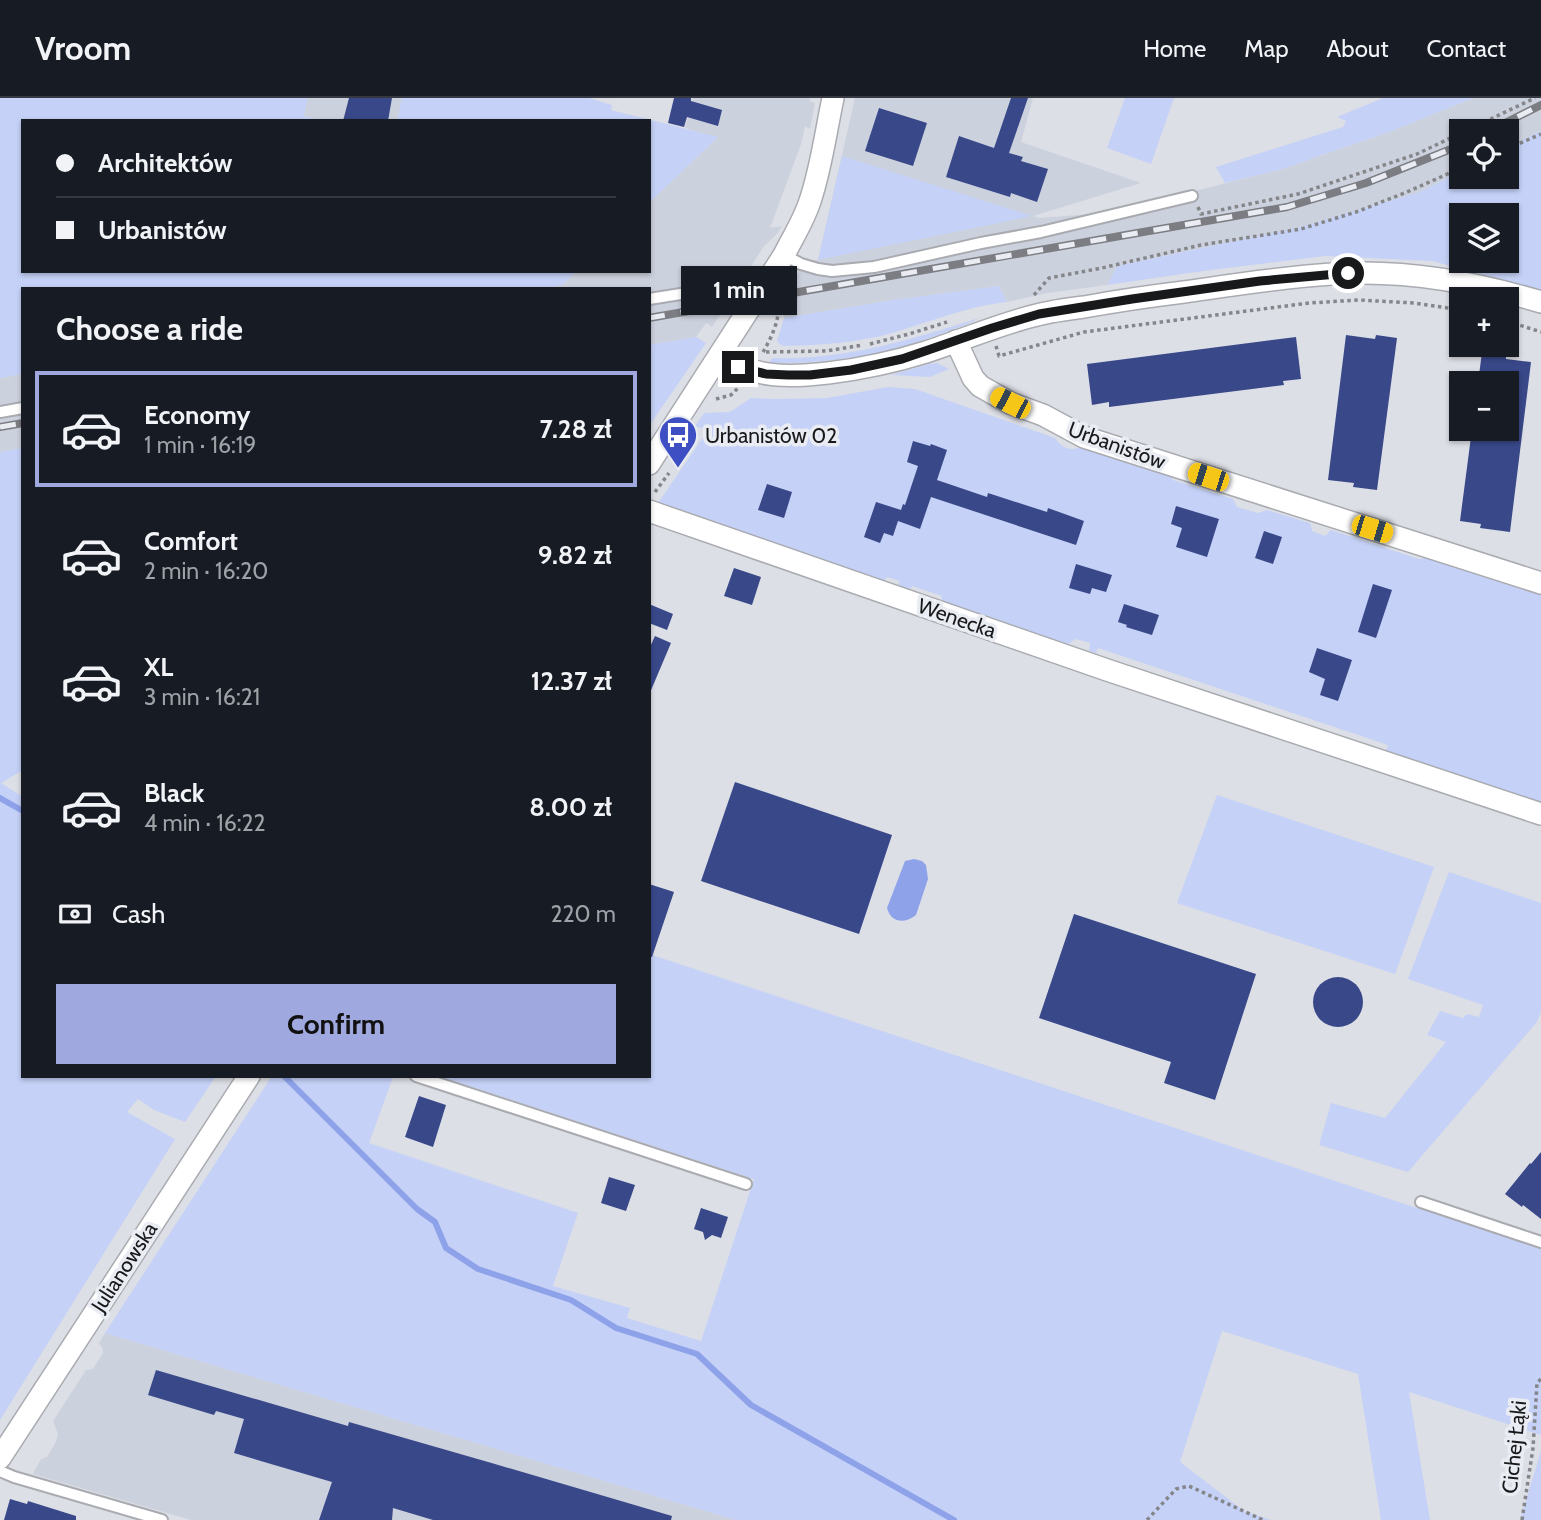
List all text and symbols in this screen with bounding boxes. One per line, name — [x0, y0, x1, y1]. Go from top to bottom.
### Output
text: Vroom — [35, 28, 131, 68]
text: Home — [1143, 34, 1206, 63]
text: Map — [1244, 34, 1289, 63]
text: About — [1327, 34, 1389, 63]
text: Contact — [1427, 34, 1506, 63]
map controls — [1449, 119, 1519, 441]
button: locate — [1449, 119, 1519, 189]
text: Architektów — [98, 147, 232, 179]
button: layers — [1449, 203, 1519, 273]
text: Urbanistów — [98, 214, 227, 246]
route start — [1332, 257, 1364, 289]
callout: 1 min — [680, 266, 796, 314]
text: 1 min — [713, 276, 765, 304]
button: + — [1449, 287, 1519, 357]
text: Choose a ride — [56, 309, 243, 348]
route end — [722, 351, 754, 383]
button: − — [1449, 371, 1519, 441]
car — [987, 384, 1034, 422]
icon: car — [60, 398, 123, 461]
text: Economy — [144, 399, 250, 431]
text: 7.28 zł — [540, 413, 612, 445]
bus stop icon: Urbanistów 02 — [657, 414, 699, 469]
street label: Urbanistów — [1065, 416, 1169, 474]
place label: Urbanistów 02 — [705, 423, 837, 448]
text: 1 min · 16:19 — [144, 431, 256, 459]
car — [1185, 461, 1232, 493]
car — [1349, 513, 1396, 545]
icon: car — [60, 524, 123, 587]
text: Comfort — [144, 525, 238, 557]
text: 9.82 zł — [538, 539, 612, 571]
text: 2 min · 16:20 — [144, 557, 268, 585]
street label: Wenecka — [915, 593, 999, 643]
icon: car — [60, 650, 123, 713]
text: XL — [144, 651, 173, 683]
text: 12.37 zł — [531, 665, 612, 697]
text: 3 min · 16:21 — [144, 683, 260, 711]
icon: car — [60, 776, 123, 839]
text: Black — [144, 777, 204, 809]
text: 8.00 zł — [529, 791, 612, 823]
text: 4 min · 16:22 — [144, 809, 266, 837]
icon: cash — [56, 895, 94, 933]
text: Cash — [112, 898, 165, 930]
text: 220 m — [550, 900, 616, 928]
button: Confirm — [56, 984, 616, 1064]
street label: Julianowska — [85, 1217, 162, 1317]
street label: Cichej Łąki — [1497, 1399, 1532, 1495]

